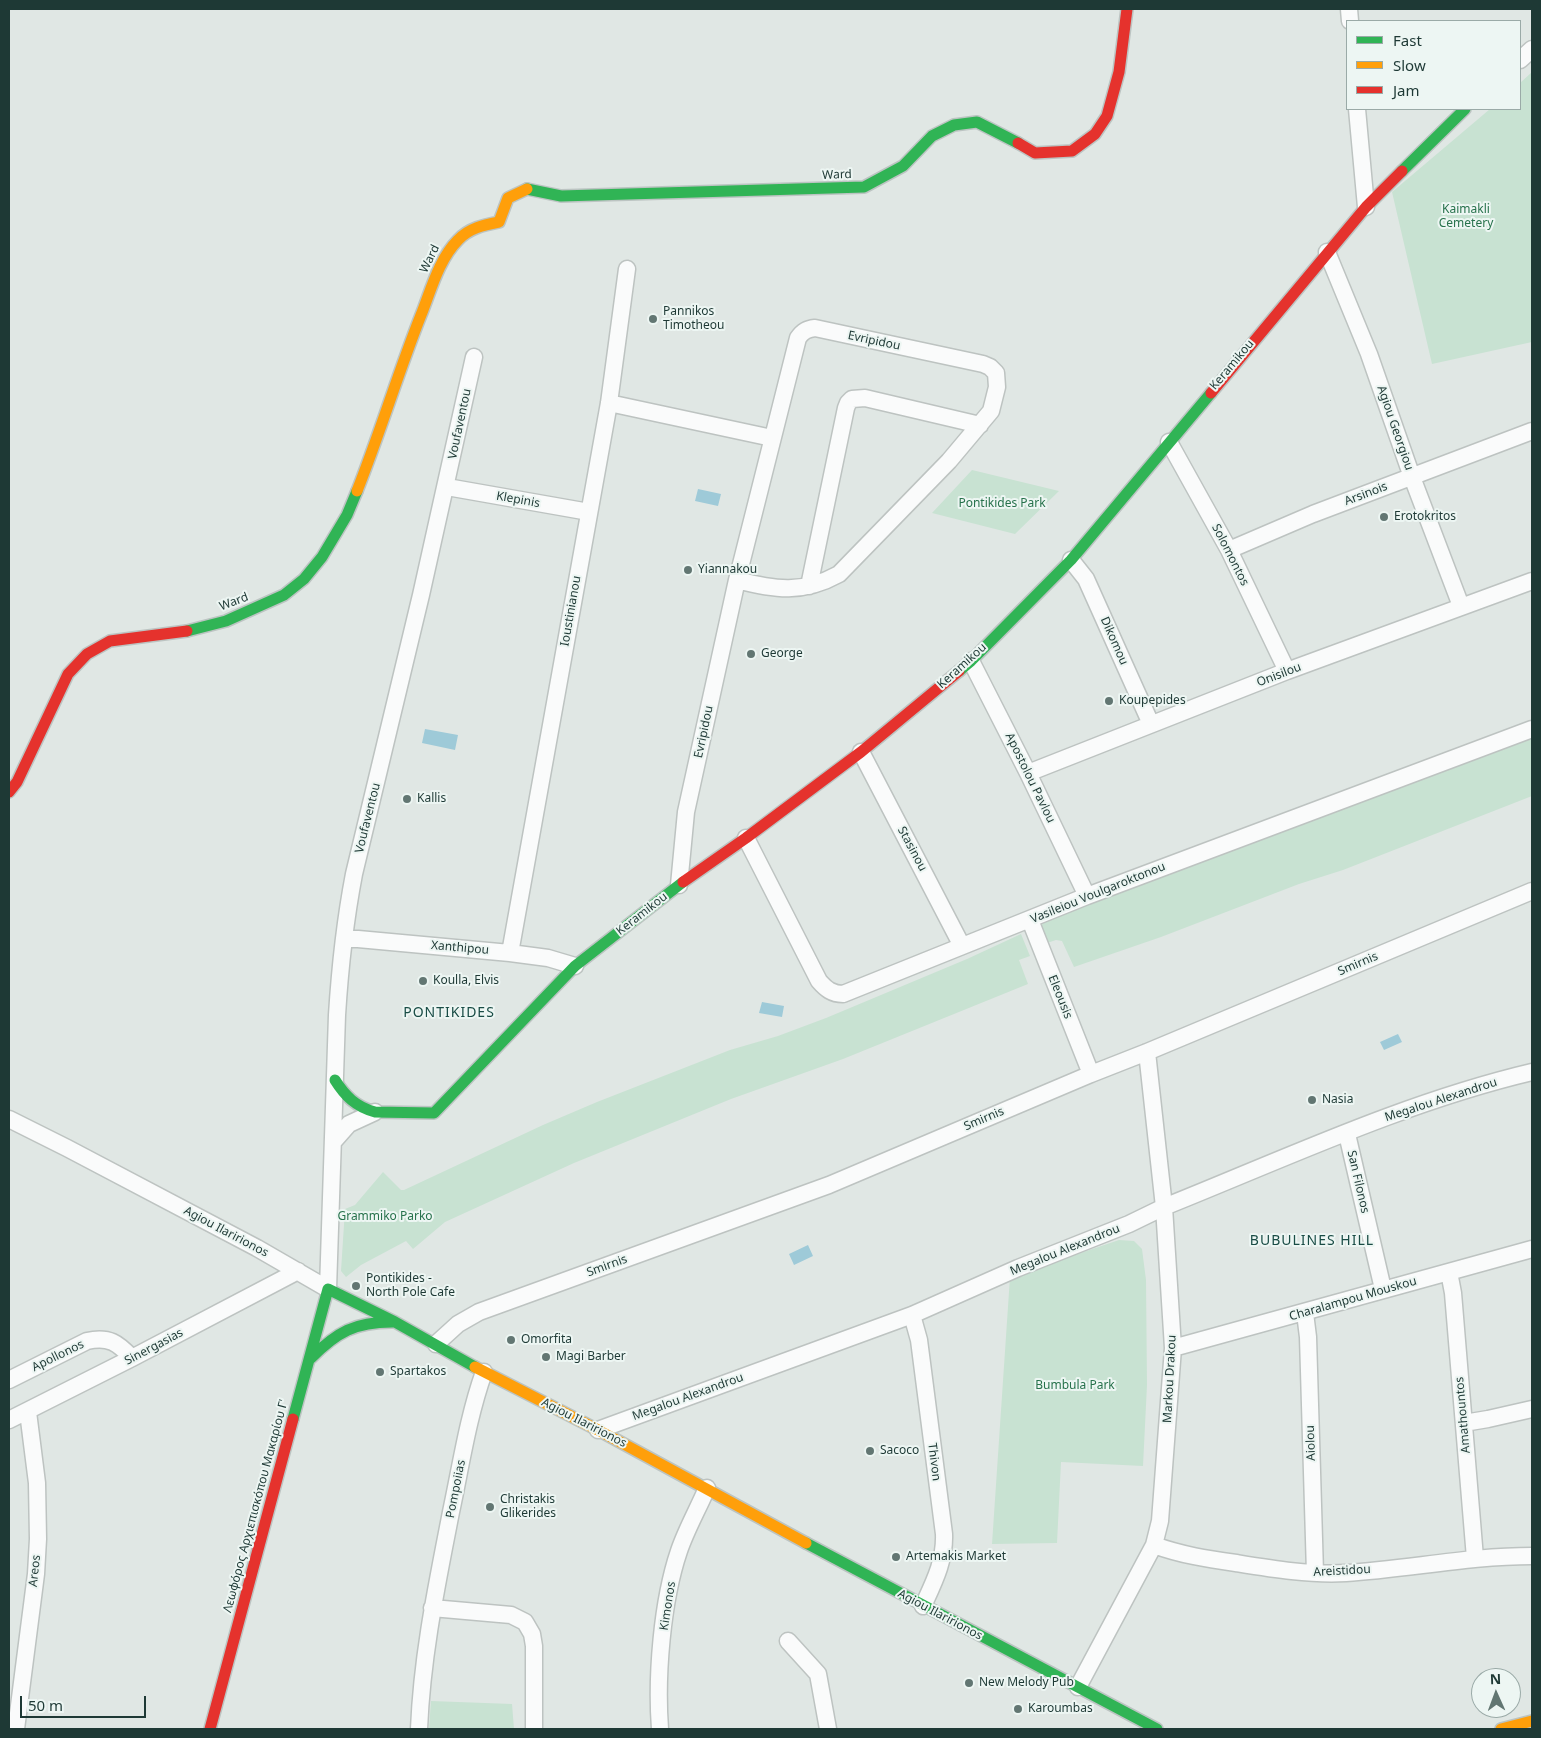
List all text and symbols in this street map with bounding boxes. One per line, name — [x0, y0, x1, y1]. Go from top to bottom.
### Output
legend — [1346, 20, 1521, 110]
text: Fast — [1393, 30, 1422, 50]
text: Slow — [1393, 55, 1426, 75]
text: Jam — [1393, 80, 1420, 100]
street label: Ward — [822, 167, 852, 183]
park label: Kaimakli Cemetery — [1439, 203, 1493, 231]
street label: Ward — [417, 242, 443, 276]
place label: Pannikos Timotheou — [663, 305, 724, 333]
marker: Pannikos Timotheou — [647, 313, 659, 325]
street label: Evripidou — [846, 328, 902, 354]
street label: Keramikou — [1207, 337, 1257, 393]
street label: Agiou Georgiou — [1374, 384, 1416, 472]
street label: Voufaventou — [445, 387, 475, 461]
street label: Arsinois — [1342, 479, 1390, 509]
street label: Klepinis — [495, 489, 541, 511]
park label: Pontikides Park — [958, 497, 1046, 511]
place label: Erotokritos — [1394, 510, 1456, 524]
marker: Erotokritos — [1378, 511, 1390, 523]
street label: Solomontos — [1208, 522, 1252, 588]
place label: Yiannakou — [698, 563, 757, 577]
marker: Yiannakou — [682, 564, 694, 576]
street label: Ioustinianou — [558, 575, 584, 647]
street label: Ward — [218, 590, 250, 614]
street label: Dikomou — [1097, 615, 1131, 667]
street label: Keramikou — [935, 640, 989, 692]
place label: George — [761, 647, 803, 661]
marker: George — [745, 648, 757, 660]
street label: Onisilou — [1255, 660, 1303, 690]
place label: Koupepides — [1119, 694, 1186, 708]
marker: Koupepides — [1103, 695, 1115, 707]
street label: Evripidou — [691, 704, 717, 760]
street label: Apostolou Pavlou — [1002, 731, 1058, 825]
street label: Voufaventou — [352, 781, 384, 855]
place label: Kallis — [417, 792, 446, 806]
marker: Kallis — [401, 793, 413, 805]
street label: Stasinou — [894, 824, 930, 874]
street label: Vasileiou Voulgaroktonou — [1028, 859, 1168, 927]
street label: Keramikou — [614, 890, 670, 938]
street label: Xanthipou — [430, 938, 490, 958]
street label: Smirnis — [1336, 949, 1380, 979]
street label: Eleousis — [1045, 973, 1075, 1021]
place label: Koulla, Elvis — [433, 974, 499, 988]
marker: Koulla, Elvis — [417, 975, 429, 987]
district label: PONTIKIDES — [402, 1005, 496, 1021]
street label: Megalou Alexandrou — [1383, 1075, 1499, 1125]
place label: Nasia — [1322, 1093, 1353, 1107]
marker: Nasia — [1306, 1094, 1318, 1106]
street label: Smirnis — [962, 1104, 1006, 1134]
street label: San Filonos — [1344, 1149, 1372, 1215]
street label: Agiou Ilaririonos — [181, 1204, 271, 1260]
park label: Grammiko Parko — [337, 1210, 433, 1224]
street label: Megalou Alexandrou — [1008, 1221, 1122, 1279]
district label: BUBULINES HILL — [1248, 1233, 1376, 1249]
street label: Smirnis — [585, 1252, 629, 1280]
place label: Pontikides - North Pole Cafe — [366, 1272, 455, 1300]
street label: Charalampou Mouskou — [1288, 1274, 1418, 1324]
marker: Pontikides - North Pole Cafe — [350, 1280, 362, 1292]
street label: Sinergasias — [122, 1326, 186, 1368]
place label: Omorfita — [521, 1333, 572, 1347]
marker: Omorfita — [505, 1334, 517, 1346]
street label: Markou Drakou — [1161, 1335, 1179, 1423]
street label: Apollonos — [30, 1337, 86, 1375]
place label: Magi Barber — [556, 1350, 626, 1364]
marker: Magi Barber — [540, 1351, 552, 1363]
place label: Spartakos — [390, 1365, 446, 1379]
marker: Spartakos — [374, 1366, 386, 1378]
street label: Megalou Alexandrou — [630, 1370, 746, 1424]
street label: Amathountos — [1452, 1376, 1474, 1454]
park label: Bumbula Park — [1035, 1379, 1115, 1393]
street label: Agiou Ilaririonos — [539, 1395, 629, 1451]
street label: Λεωφόρος Αρχιεπισκόπου Μακαρίου Γ' — [221, 1398, 291, 1614]
street label: Aiolou — [1303, 1425, 1319, 1461]
street label: Thivon — [925, 1442, 943, 1482]
place label: Sacoco — [880, 1444, 919, 1458]
marker: Sacoco — [864, 1445, 876, 1457]
street label: Pompoiias — [443, 1459, 469, 1519]
place label: Christakis Glikerides — [500, 1493, 556, 1521]
marker: Christakis Glikerides — [484, 1501, 496, 1513]
place label: Artemakis Market — [906, 1550, 1006, 1564]
marker: Artemakis Market — [890, 1551, 902, 1563]
street label: Areos — [26, 1554, 44, 1588]
street label: Areistidou — [1313, 1562, 1371, 1580]
street label: Kimonos — [657, 1580, 679, 1632]
street label: Agiou Ilaririonos — [895, 1587, 985, 1643]
north arrow — [1471, 1668, 1521, 1718]
text: N — [1489, 1669, 1502, 1688]
place label: New Melody Pub — [979, 1676, 1074, 1690]
marker: New Melody Pub — [963, 1677, 975, 1689]
scale bar — [22, 1686, 149, 1718]
text: 50 m — [28, 1695, 63, 1715]
place label: Karoumbas — [1028, 1702, 1093, 1716]
marker: Karoumbas — [1012, 1703, 1024, 1715]

